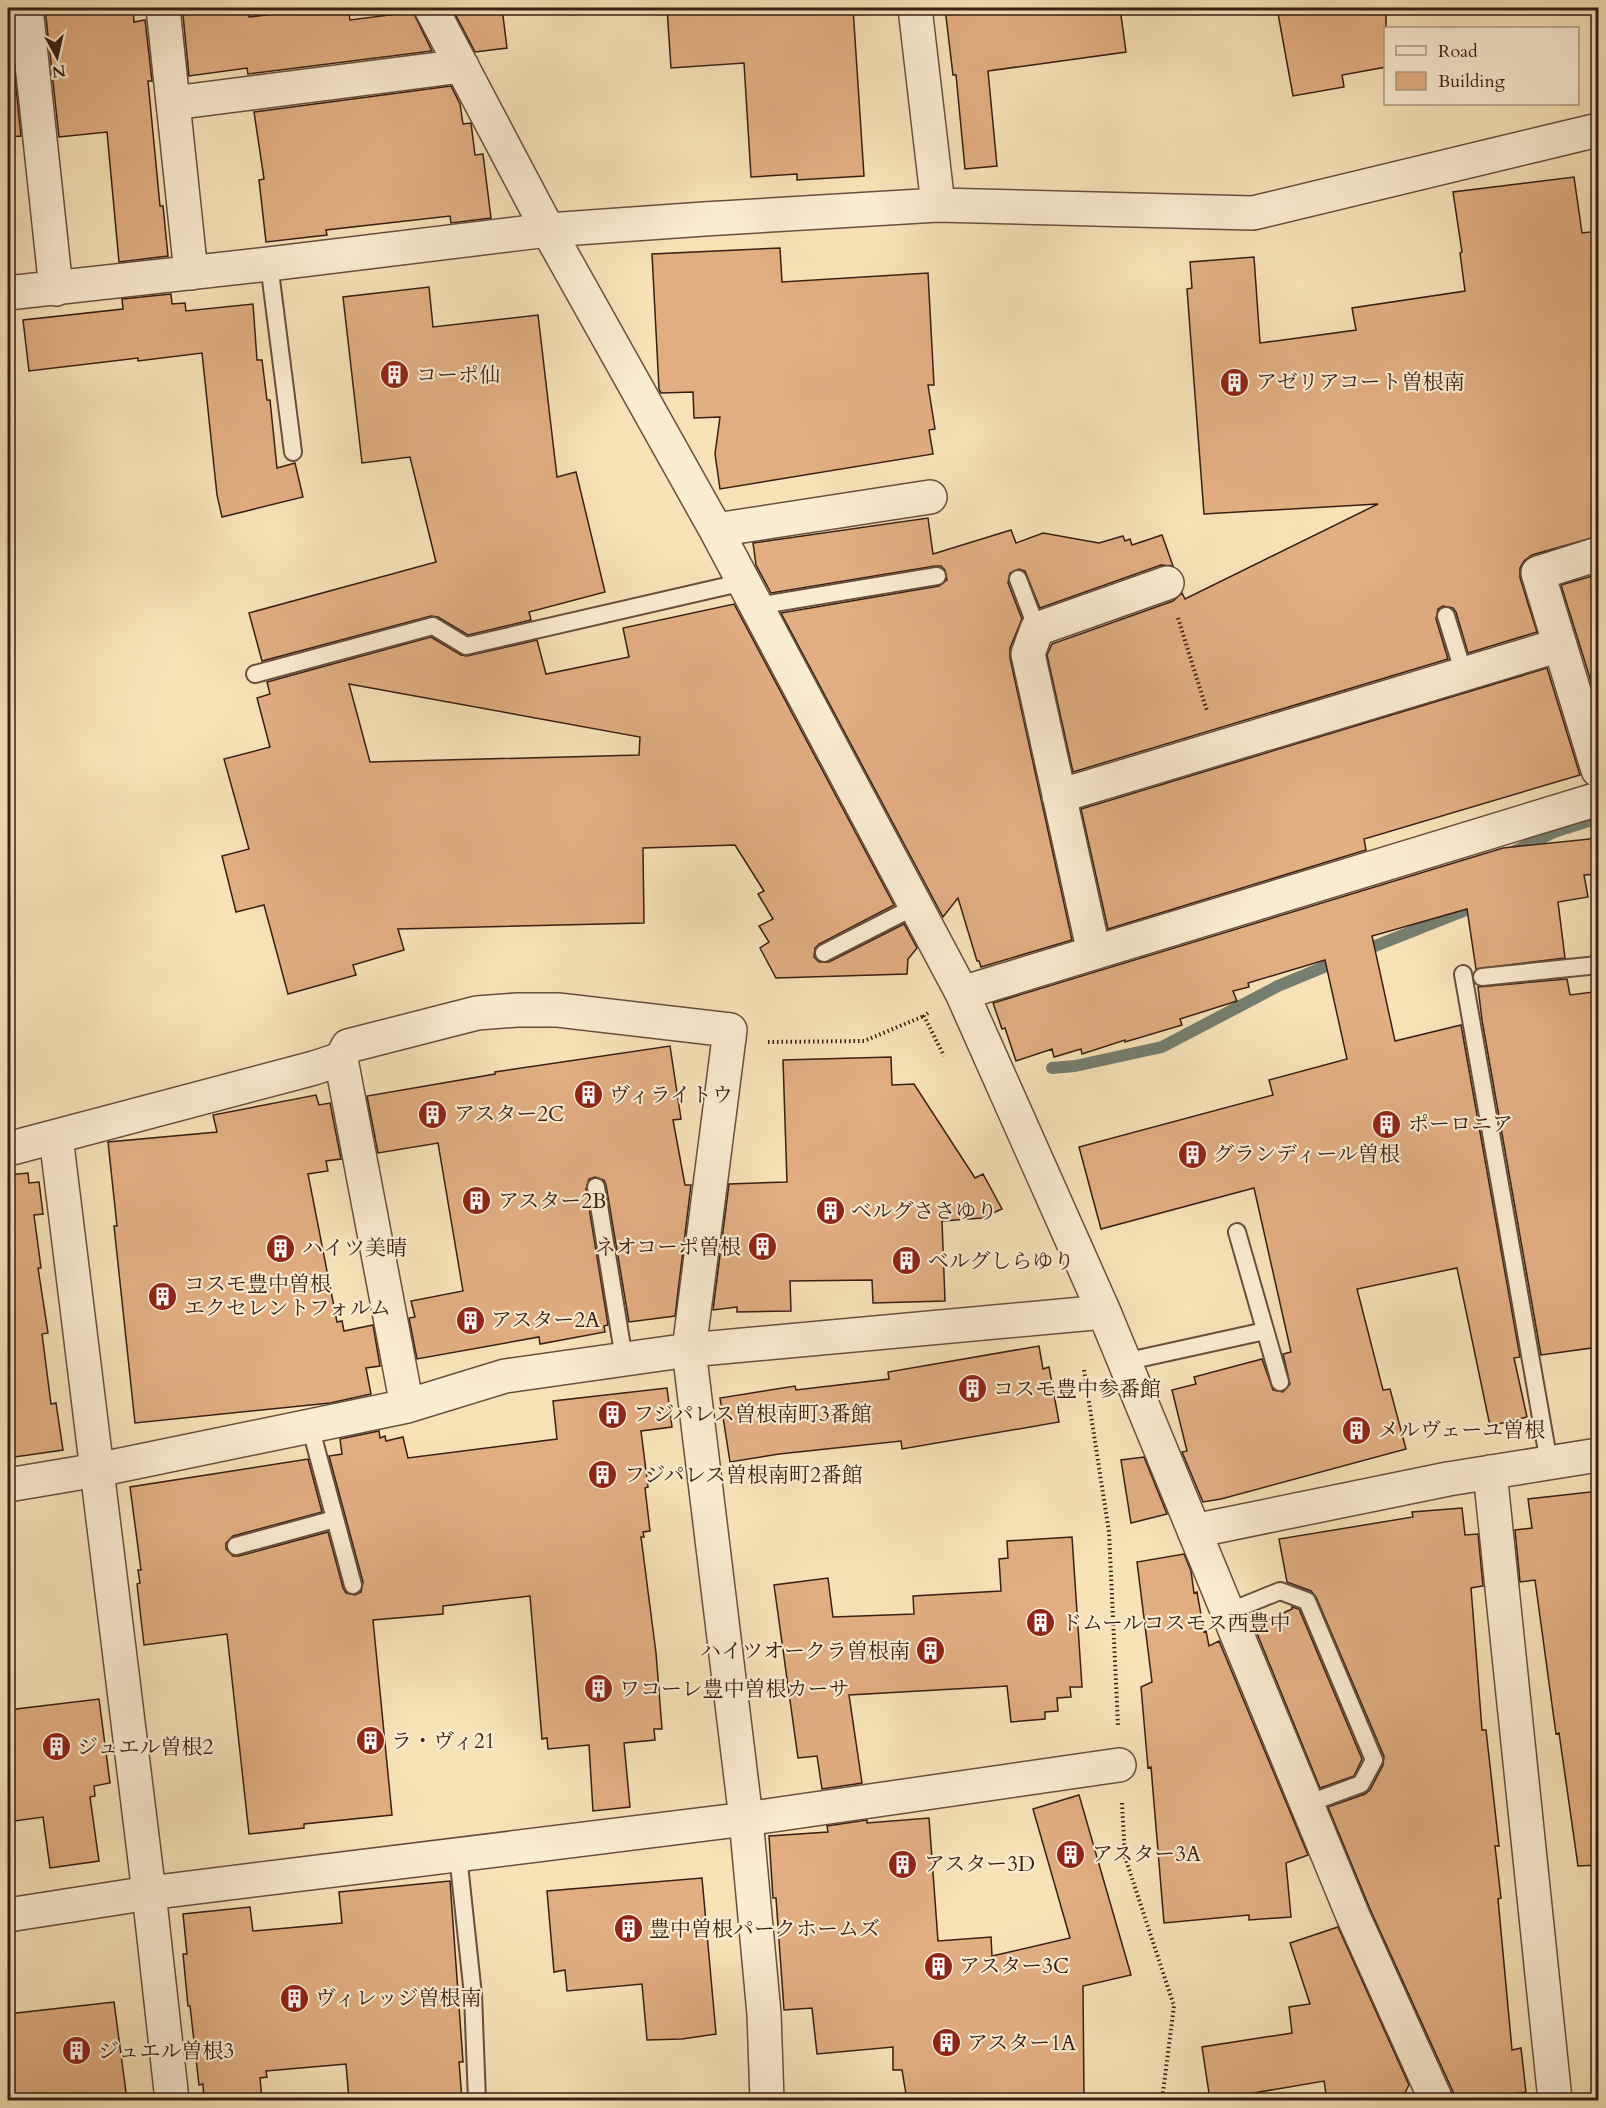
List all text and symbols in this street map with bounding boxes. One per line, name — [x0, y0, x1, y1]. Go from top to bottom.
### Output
north arrow — [27, 27, 87, 87]
legend — [1384, 27, 1579, 105]
text: Road — [1438, 39, 1478, 64]
text: N — [50, 59, 67, 83]
text: Building — [1438, 69, 1506, 94]
building icon: コーポ仙 — [379, 359, 411, 391]
place label: コーポ仙 — [416, 361, 500, 390]
building icon: アゼリアコート曽根南 — [1219, 366, 1251, 398]
place label: アゼリアコート曽根南 — [1256, 368, 1465, 397]
building icon: ヴィライトウ — [572, 1079, 604, 1111]
place label: ヴィライトウ — [609, 1081, 733, 1110]
building icon: アスター2C — [417, 1098, 449, 1130]
place label: アスター2C — [454, 1100, 564, 1129]
building icon: ポーロニア — [1371, 1108, 1403, 1140]
place label: ポーロニア — [1408, 1110, 1513, 1139]
building icon: グランディール曽根 — [1176, 1138, 1208, 1170]
place label: グランディール曽根 — [1213, 1140, 1400, 1169]
building icon: アスター2B — [461, 1185, 493, 1217]
place label: アスター2B — [498, 1187, 606, 1216]
building icon: ベルグささゆり — [814, 1195, 846, 1227]
place label: ベルグささゆり — [851, 1197, 998, 1226]
building icon: ネオコーポ曽根 — [746, 1231, 778, 1263]
building icon: ハイツ美晴 — [265, 1232, 297, 1264]
place label: ネオコーポ曽根 — [595, 1233, 741, 1262]
place label: ハイツ美晴 — [302, 1234, 407, 1263]
building icon: ベルグしらゆり — [891, 1245, 923, 1277]
place label: ベルグしらゆり — [928, 1247, 1075, 1276]
place label: コスモ豊中曽根 エクセレントフォルム — [184, 1270, 391, 1323]
building icon: コスモ豊中曽根 エクセレントフォルム — [147, 1280, 179, 1312]
building icon: アスター2A — [454, 1304, 486, 1336]
place label: アスター2A — [491, 1306, 600, 1335]
building icon: コスモ豊中参番館 — [956, 1373, 988, 1405]
place label: コスモ豊中参番館 — [993, 1375, 1161, 1404]
building icon: フジパレス曽根南町3番館 — [596, 1398, 628, 1430]
place label: フジパレス曽根南町3番館 — [633, 1400, 872, 1429]
building icon: メルヴェーユ曽根 — [1341, 1414, 1373, 1446]
place label: メルヴェーユ曽根 — [1378, 1416, 1545, 1445]
building icon: フジパレス曽根南町2番館 — [587, 1459, 619, 1491]
place label: フジパレス曽根南町2番館 — [624, 1461, 863, 1490]
building icon: ドムールコスモス西豊中 — [1024, 1607, 1056, 1639]
place label: ドムールコスモス西豊中 — [1061, 1609, 1291, 1638]
building icon: ハイツオークラ曽根南 — [915, 1635, 947, 1667]
place label: ハイツオークラ曽根南 — [700, 1637, 910, 1666]
building icon: ワコーレ豊中曽根カーサ — [582, 1673, 614, 1705]
place label: ワコーレ豊中曽根カーサ — [619, 1675, 850, 1704]
building icon: ラ・ヴィ21 — [354, 1725, 386, 1757]
place label: ラ・ヴィ21 — [391, 1727, 495, 1756]
building icon: ジュエル曽根2 — [40, 1731, 72, 1763]
place label: ジュエル曽根2 — [77, 1733, 214, 1762]
building icon: アスター3A — [1055, 1838, 1087, 1870]
place label: アスター3A — [1092, 1840, 1201, 1869]
building icon: アスター3D — [887, 1848, 919, 1880]
place label: アスター3D — [924, 1850, 1035, 1879]
building icon: 豊中曽根パークホームズ — [612, 1913, 644, 1945]
place label: 豊中曽根パークホームズ — [649, 1915, 880, 1944]
building icon: アスター3C — [922, 1950, 954, 1982]
place label: アスター3C — [959, 1952, 1069, 1981]
building icon: ヴィレッジ曽根南 — [278, 1982, 310, 2014]
place label: ヴィレッジ曽根南 — [315, 1984, 482, 2013]
building icon: アスター1A — [930, 2027, 962, 2059]
place label: アスター1A — [967, 2029, 1076, 2058]
building icon: ジュエル曽根3 — [61, 2035, 93, 2067]
place label: ジュエル曽根3 — [98, 2037, 234, 2066]

